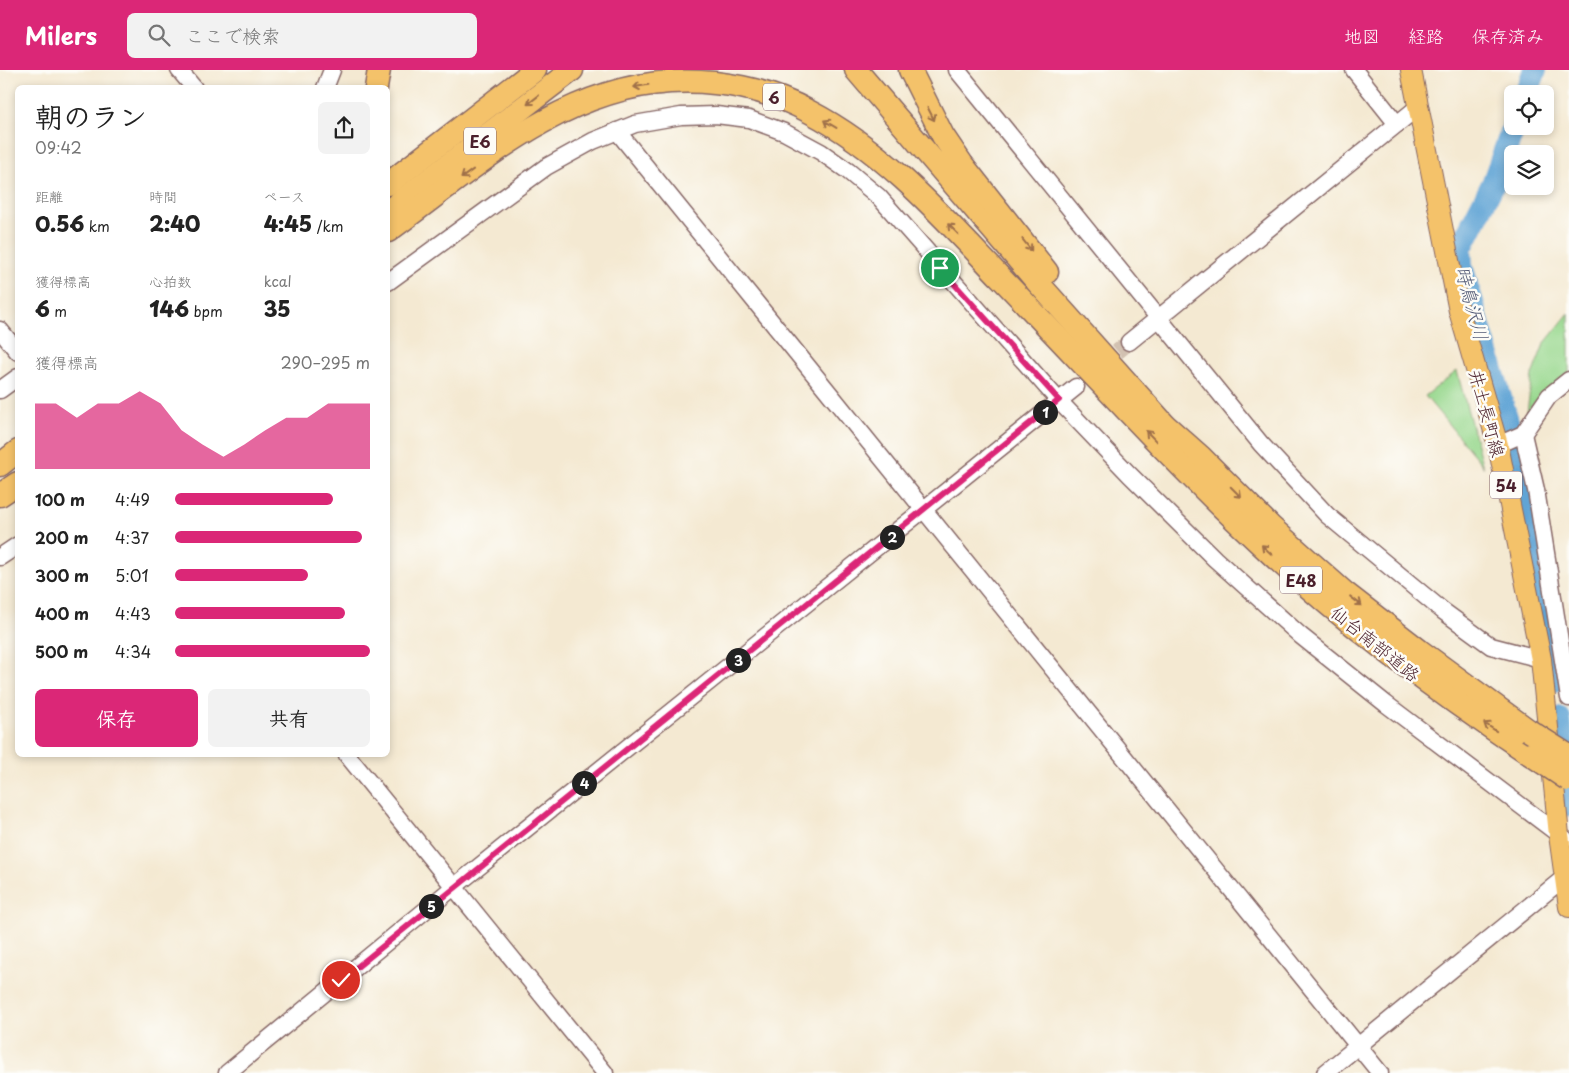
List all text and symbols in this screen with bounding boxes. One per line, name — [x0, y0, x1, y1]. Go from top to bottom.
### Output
search box — [127, 13, 477, 58]
text: Milers — [25, 17, 97, 53]
icon: search — [145, 21, 173, 49]
text: ここで検索 — [185, 21, 280, 49]
text: 地図 — [1344, 22, 1380, 49]
text: 経路 — [1408, 22, 1444, 49]
text: 保存済み — [1472, 22, 1544, 49]
one-way arrow — [633, 82, 649, 92]
road number: 6 — [763, 84, 785, 111]
map controls — [1504, 85, 1554, 195]
button: locate — [1504, 85, 1554, 135]
text: 朝のラン — [35, 94, 147, 137]
one-way arrow — [527, 94, 540, 105]
button: share — [318, 102, 370, 154]
one-way arrow — [927, 106, 936, 121]
one-way arrow — [824, 118, 838, 128]
road number: E6 — [464, 128, 496, 154]
text: 09:42 — [35, 135, 82, 159]
button: layers — [1504, 145, 1554, 195]
one-way arrow — [460, 169, 474, 179]
text: 距離 — [35, 186, 63, 207]
text: 時間 — [149, 186, 177, 207]
text: ペース — [264, 186, 305, 207]
text: 0.56 — [35, 207, 84, 239]
text: 2:40 — [149, 207, 200, 239]
text: 4:45 — [264, 207, 312, 239]
text: km — [84, 216, 110, 237]
text: /km — [312, 216, 343, 237]
one-way arrow — [947, 223, 960, 235]
one-way arrow — [1021, 238, 1032, 251]
pin — [919, 247, 961, 289]
icon: arrive — [926, 254, 954, 282]
water label: 時鳥沢川 — [1450, 263, 1496, 343]
text: 獲得標高 — [35, 271, 91, 292]
text: 心拍数 — [149, 271, 191, 292]
text: kcal — [264, 271, 292, 292]
text: 6 — [35, 292, 50, 324]
text: 146 — [149, 292, 189, 324]
text: 35 — [264, 292, 291, 324]
text: m — [50, 301, 67, 322]
text: bpm — [189, 301, 223, 322]
text: 獲得標高 — [35, 350, 99, 374]
text: 290–295 m — [280, 350, 370, 374]
street label: 井土長町線 — [1463, 366, 1513, 460]
pin: 1 — [1032, 400, 1058, 424]
text: 1 — [1042, 402, 1049, 423]
one-way arrow — [1145, 429, 1157, 442]
road number: 54 — [1490, 472, 1522, 498]
one-way arrow — [1230, 485, 1242, 498]
text: 100 m — [35, 487, 85, 511]
text: 4:49 — [115, 487, 150, 511]
pin: 2 — [880, 524, 904, 550]
text: 200 m — [35, 525, 89, 549]
text: 4:37 — [115, 525, 149, 549]
text: 2 — [888, 527, 897, 548]
one-way arrow — [1260, 544, 1273, 556]
text: 300 m — [35, 563, 89, 587]
text: 5:01 — [115, 563, 149, 587]
road number: E48 — [1280, 566, 1322, 594]
one-way arrow — [1349, 596, 1362, 607]
street label: 仙台南部道路 — [1326, 599, 1426, 687]
text: 400 m — [35, 601, 89, 625]
text: 4:43 — [115, 601, 151, 625]
text: 500 m — [35, 639, 88, 663]
text: 4:34 — [115, 639, 151, 663]
pin: 3 — [726, 648, 750, 672]
text: 3 — [734, 650, 743, 671]
button: 保存 — [35, 689, 198, 747]
button: 共有 — [208, 689, 370, 747]
one-way arrow — [1483, 722, 1497, 732]
pin: 4 — [572, 770, 596, 796]
text: 4 — [580, 773, 589, 794]
pin: 5 — [418, 894, 444, 918]
text: 5 — [427, 896, 436, 917]
pin — [320, 959, 362, 1001]
icon: check — [327, 966, 355, 994]

